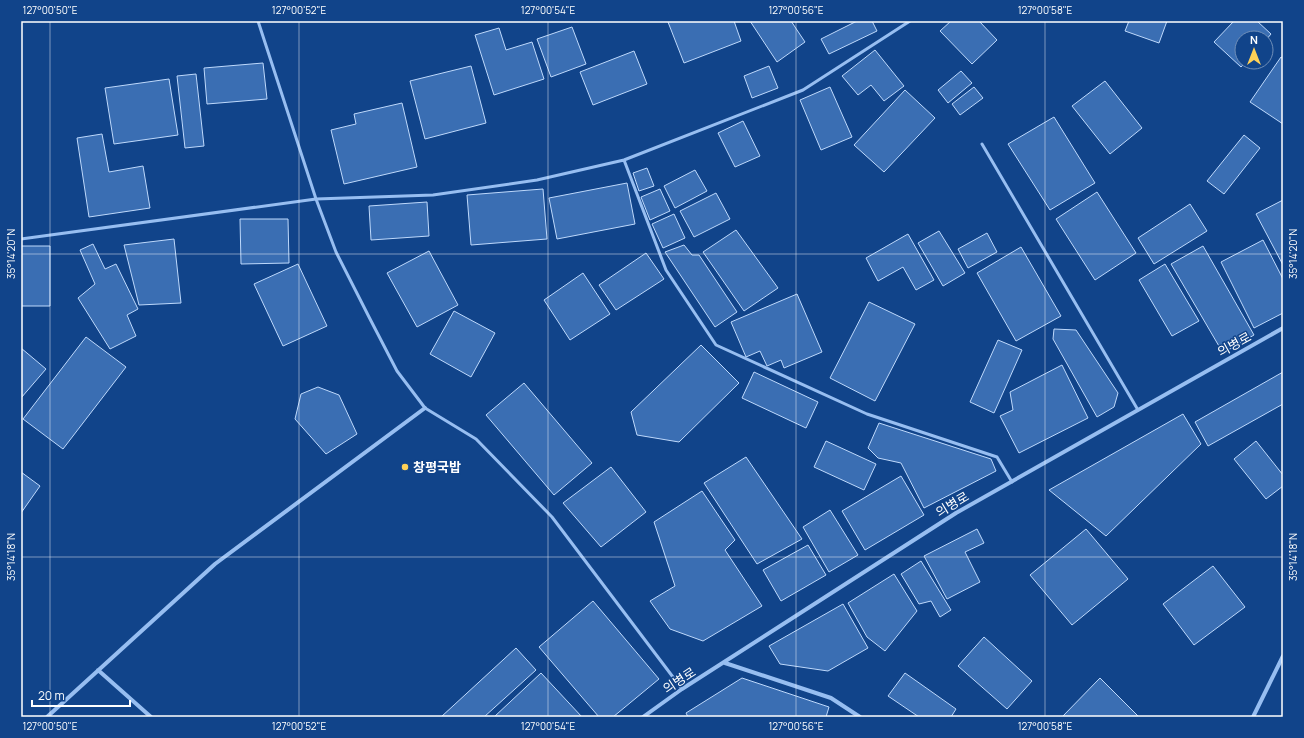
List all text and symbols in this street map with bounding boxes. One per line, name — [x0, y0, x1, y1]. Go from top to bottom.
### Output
text: 127°00'50"E — [23, 3, 78, 17]
text: 127°00'52"E — [272, 3, 326, 17]
text: 127°00'54"E — [521, 3, 576, 17]
text: 127°00'56"E — [768, 3, 824, 17]
text: 127°00'58"E — [1018, 3, 1073, 17]
north arrow — [1234, 30, 1274, 70]
text: N — [1250, 32, 1258, 47]
text: 35°14'20"N — [4, 229, 18, 279]
text: 35°14'20"N — [1286, 229, 1300, 279]
street label: 의병로 — [1214, 327, 1254, 361]
place label: 창평국밥 — [413, 458, 461, 476]
marker: 창평국밥 — [400, 462, 410, 472]
street label: 의병로 — [932, 487, 972, 521]
text: 35°14'18"N — [4, 533, 18, 581]
text: 35°14'18"N — [1286, 533, 1300, 581]
street label: 의병로 — [659, 663, 699, 697]
scale bar — [32, 682, 130, 708]
text: 20 m — [38, 687, 65, 704]
text: 127°00'50"E — [23, 719, 78, 733]
text: 127°00'52"E — [272, 719, 326, 733]
text: 127°00'54"E — [521, 719, 576, 733]
text: 127°00'56"E — [768, 719, 824, 733]
text: 127°00'58"E — [1018, 719, 1073, 733]

